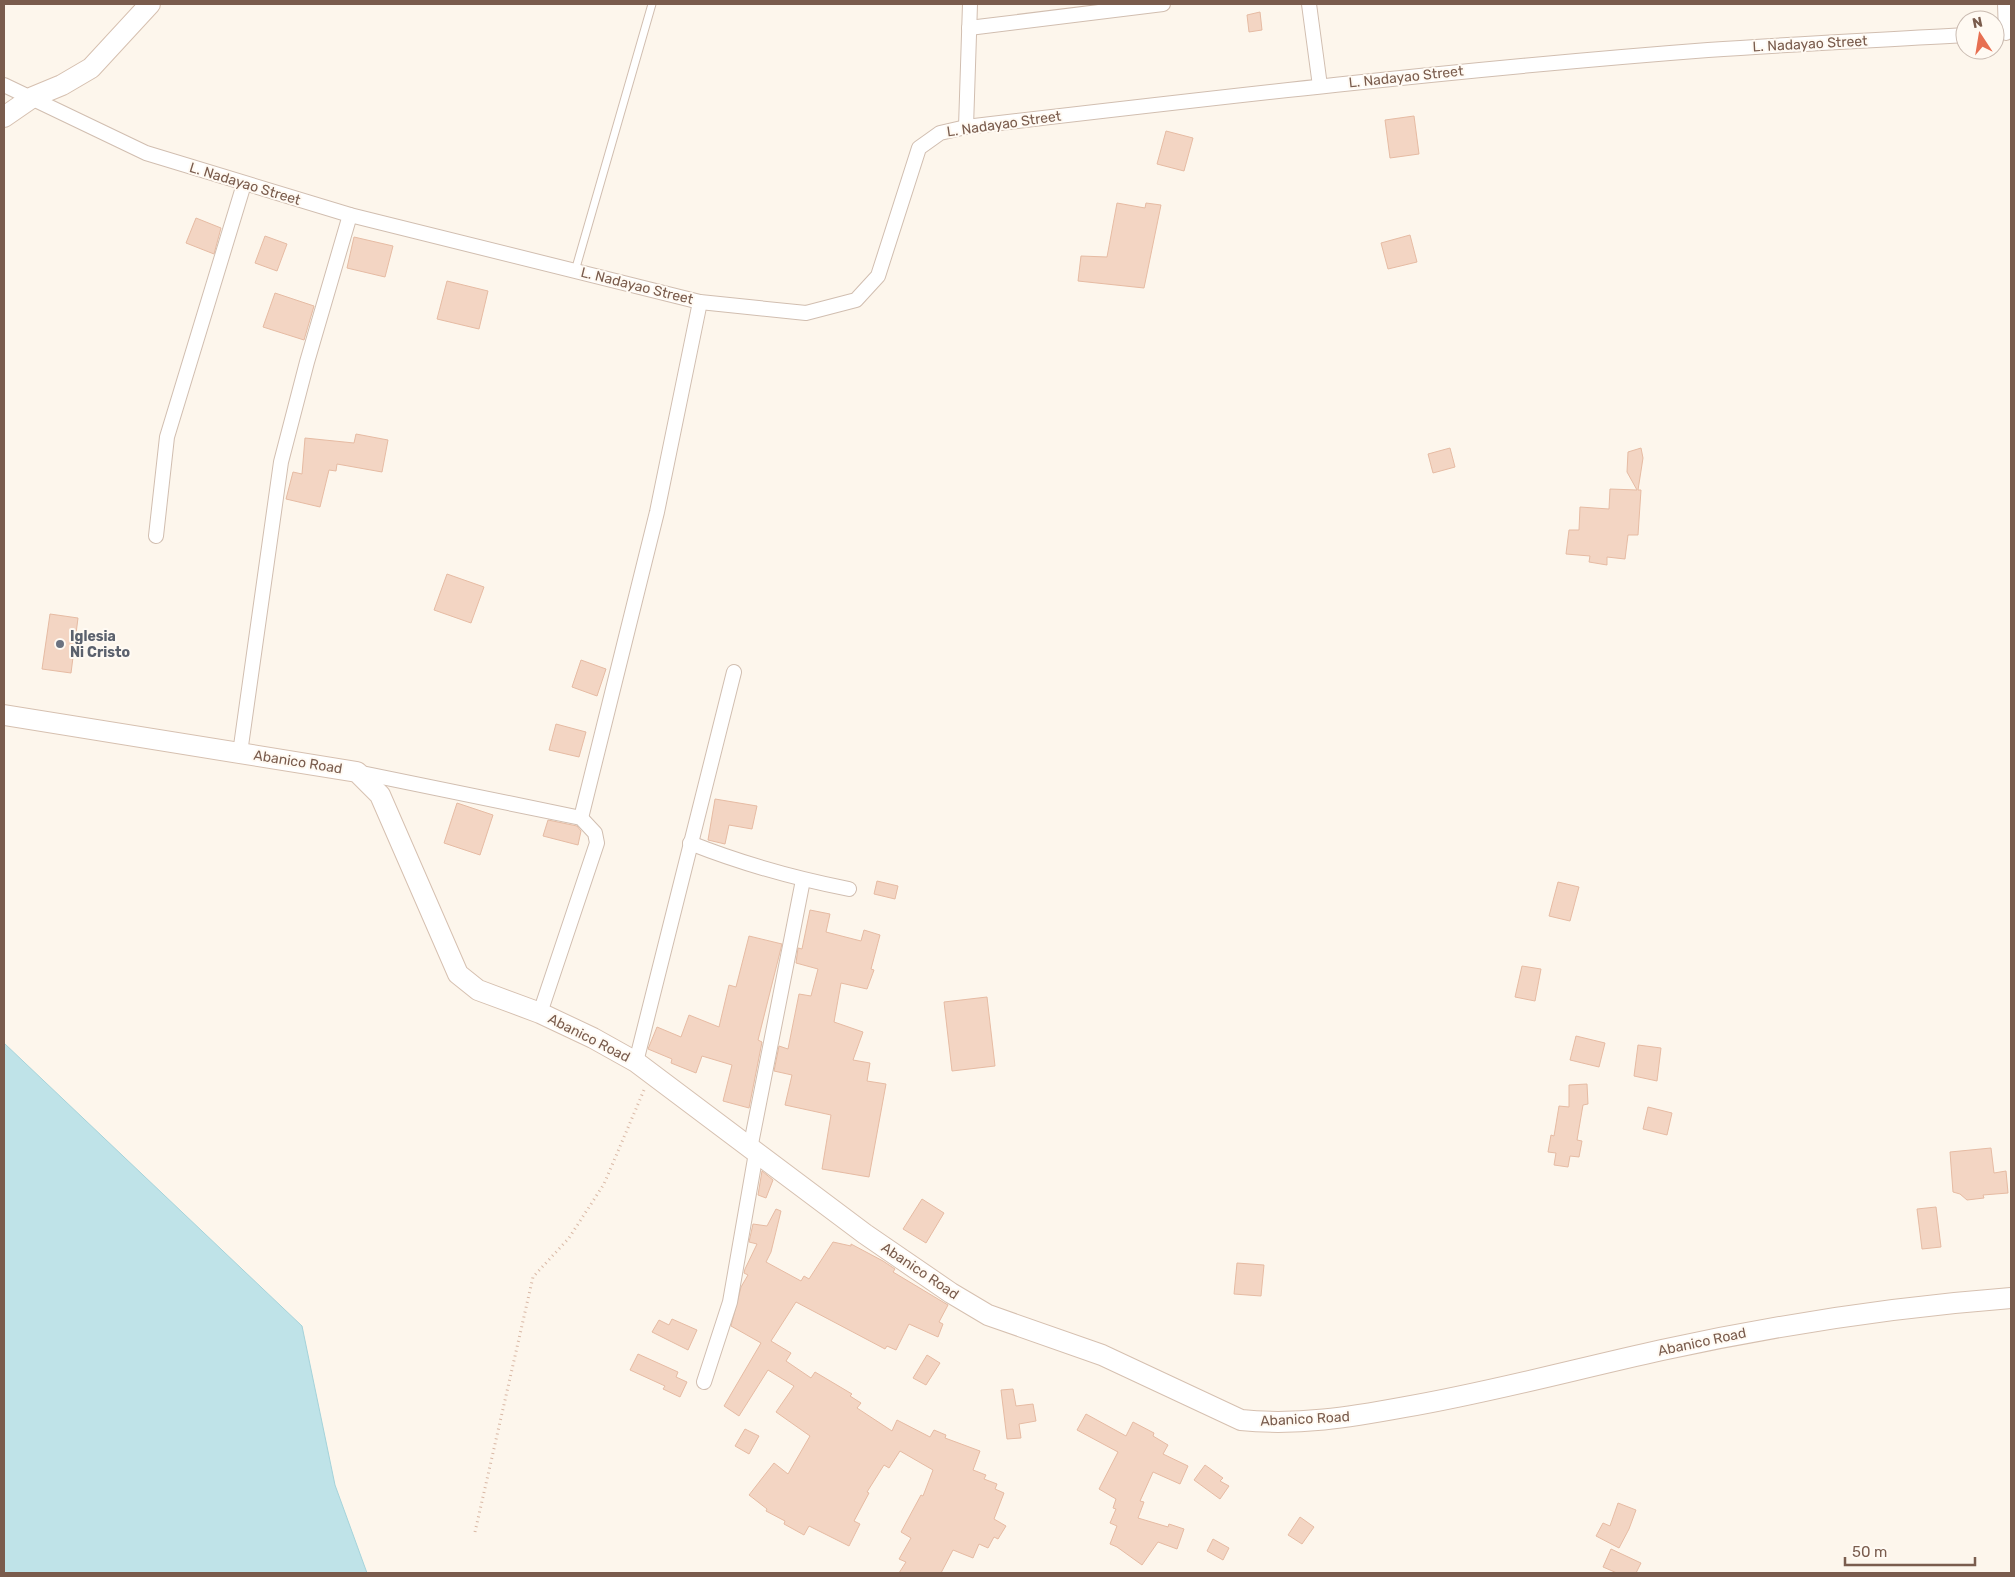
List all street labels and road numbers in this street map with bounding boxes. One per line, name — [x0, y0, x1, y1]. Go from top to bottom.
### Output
street label: L. Nadayao Street — [1752, 32, 1869, 56]
street label: L. Nadayao Street — [1348, 62, 1465, 91]
street label: L. Nadayao Street — [946, 107, 1063, 140]
street label: L. Nadayao Street — [187, 159, 303, 209]
street label: L. Nadayao Street — [579, 264, 696, 308]
street label: Abanico Road — [252, 747, 344, 777]
street label: Abanico Road — [545, 1010, 633, 1066]
street label: Abanico Road — [878, 1239, 962, 1303]
street label: Abanico Road — [1656, 1324, 1748, 1360]
street label: Abanico Road — [1260, 1408, 1350, 1430]

